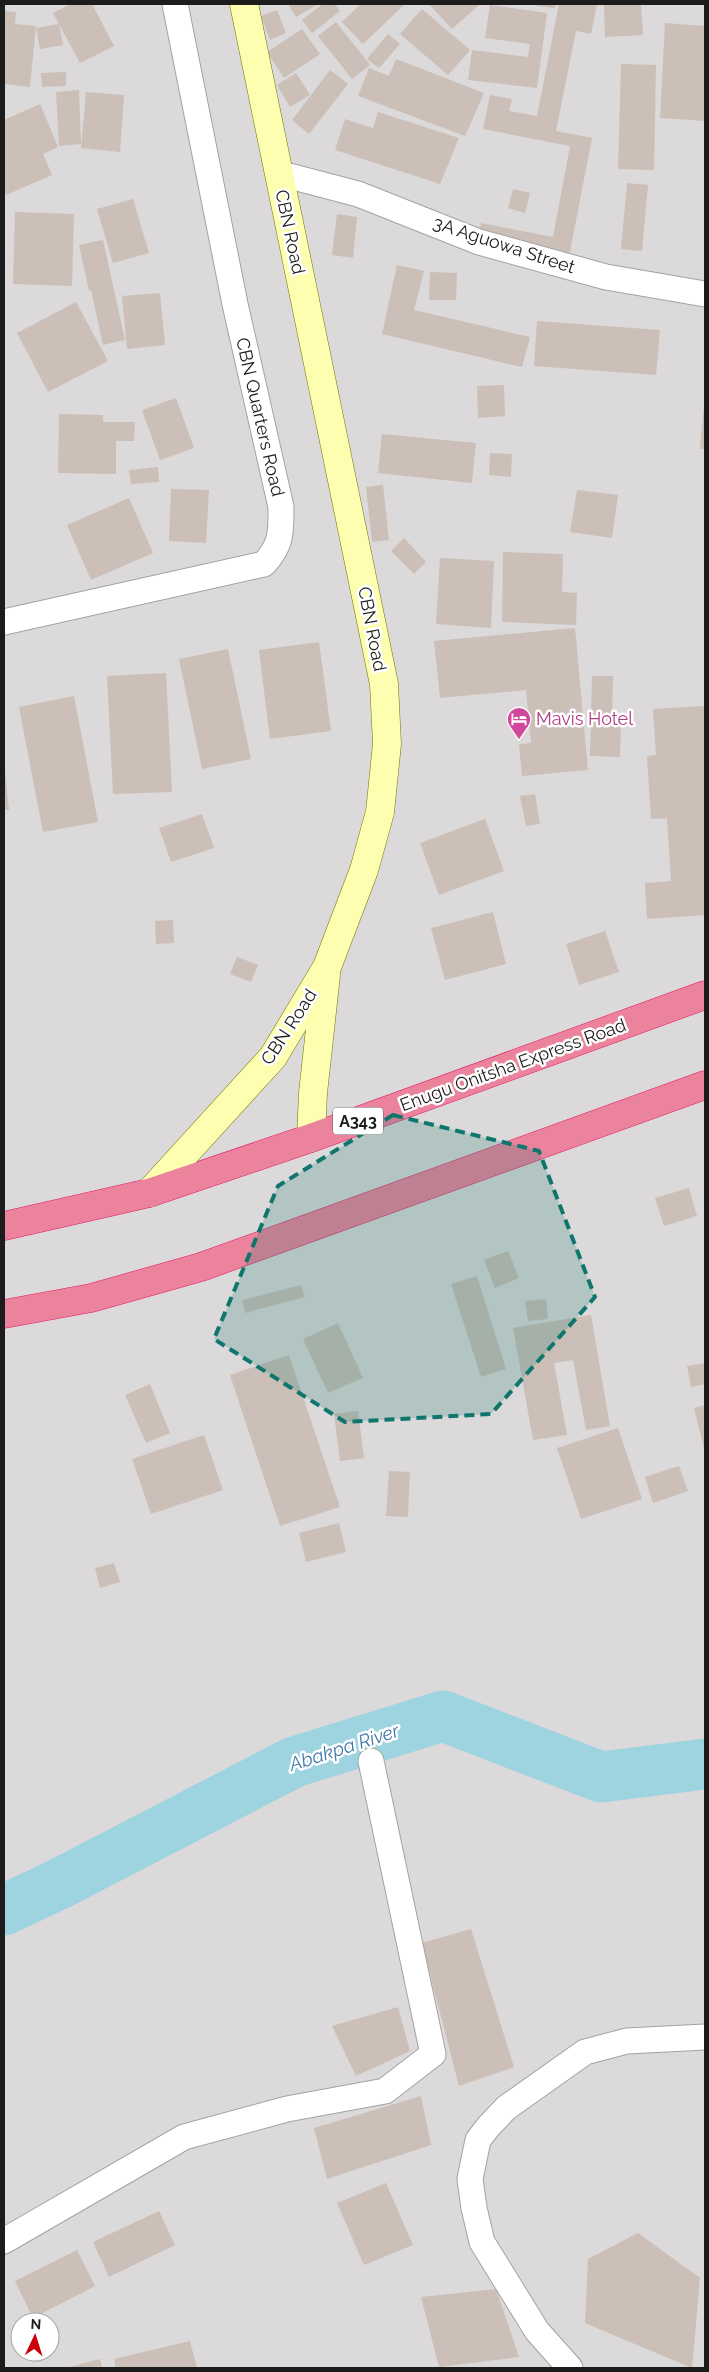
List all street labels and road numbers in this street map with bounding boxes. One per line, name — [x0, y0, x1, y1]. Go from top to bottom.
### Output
street label: CBN Road — [271, 188, 310, 276]
street label: 3A Aguowa Street — [431, 212, 578, 277]
street label: CBN Quarters Road — [232, 335, 289, 498]
street label: CBN Road — [354, 585, 391, 673]
street label: CBN Road — [256, 985, 321, 1069]
street label: Enugu Onitsha Express Road — [397, 1014, 629, 1115]
road number: A343 — [333, 1108, 383, 1134]

